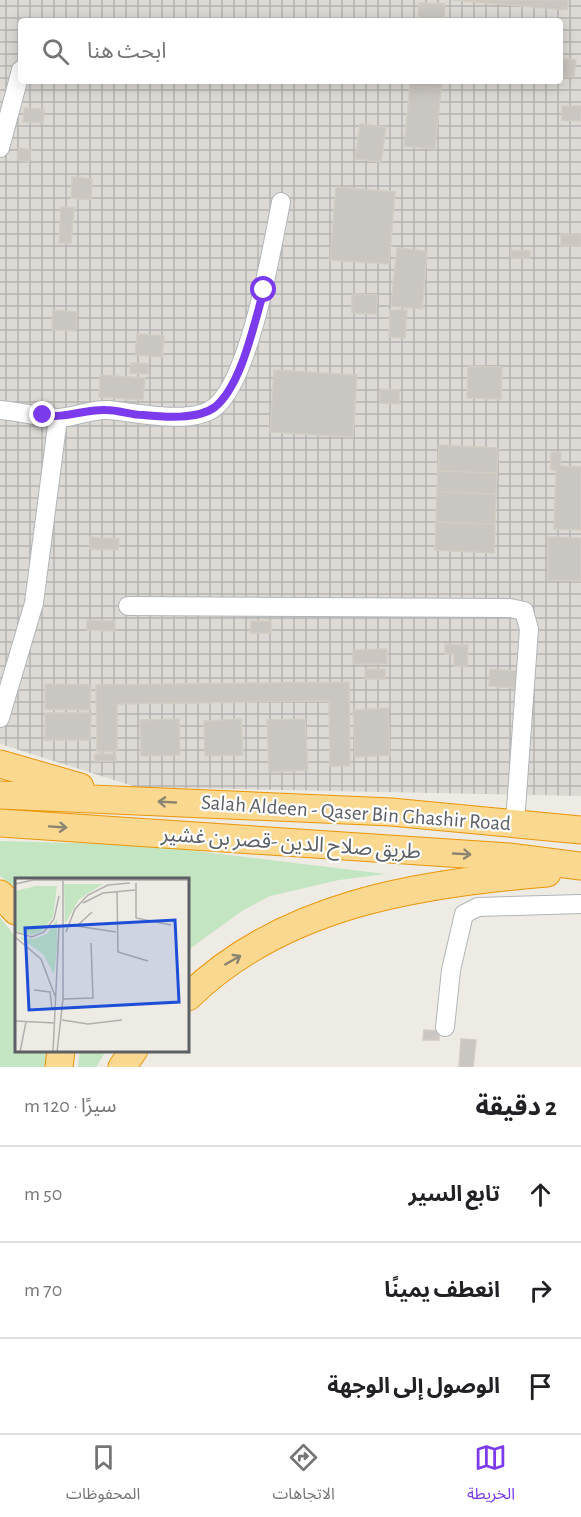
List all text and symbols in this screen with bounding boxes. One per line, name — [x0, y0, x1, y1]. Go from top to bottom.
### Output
search box — [18, 18, 563, 84]
icon: search — [39, 35, 72, 68]
text: ابحث هنا — [87, 40, 166, 62]
route start — [250, 276, 276, 302]
route end — [29, 401, 55, 427]
street label: Salah Aldeen - Qaser Bin Ghashir Road — [200, 792, 512, 834]
one-way arrow — [157, 796, 177, 807]
one-way arrow — [48, 822, 68, 833]
street label: طريق صلاح الدين -قصر بن غشير — [159, 823, 422, 867]
one-way arrow — [452, 848, 472, 859]
inset map — [15, 878, 189, 1052]
one-way arrow — [224, 954, 241, 966]
text: 2 دقيقة — [475, 1094, 557, 1120]
text: سيرًا · 120 m — [24, 1096, 116, 1116]
icon: ahead — [524, 1178, 557, 1211]
text: تابع السير — [408, 1183, 500, 1205]
text: 50 m — [24, 1184, 62, 1204]
icon: right — [524, 1274, 557, 1307]
text: انعطف يمينًا — [384, 1279, 500, 1301]
text: 70 m — [24, 1280, 62, 1300]
icon: arrive — [524, 1370, 557, 1403]
text: الوصول إلى الوجهة — [327, 1375, 500, 1397]
tab: المحفوظات — [66, 1441, 140, 1511]
tab: الاتجاهات — [272, 1441, 335, 1511]
tab: الخريطة — [467, 1441, 515, 1511]

